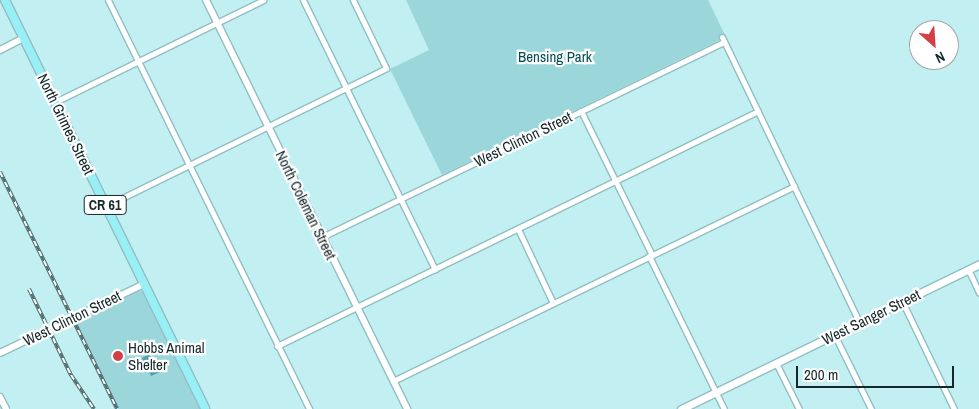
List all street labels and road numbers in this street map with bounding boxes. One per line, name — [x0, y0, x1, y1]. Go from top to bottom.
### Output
street label: North Grimes Street — [34, 71, 98, 177]
street label: West Clinton Street — [471, 108, 575, 170]
street label: North Coleman Street — [272, 148, 340, 262]
road number: CR 61 — [82, 194, 128, 216]
street label: West Sanger Street — [819, 285, 923, 349]
street label: West Clinton Street — [20, 287, 124, 349]

